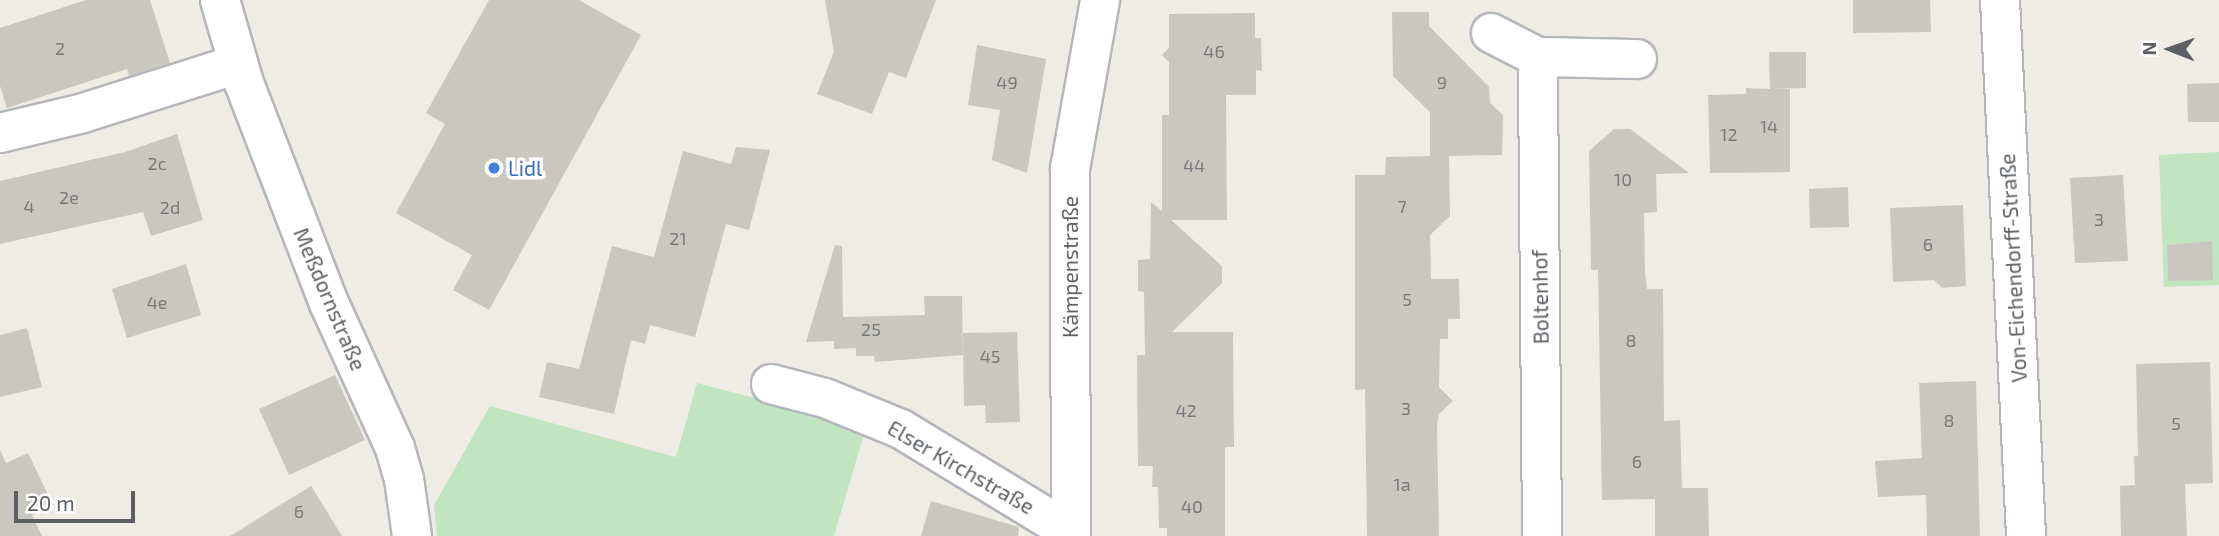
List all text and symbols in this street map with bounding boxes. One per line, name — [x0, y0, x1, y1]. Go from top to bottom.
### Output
north arrow — [2135, 14, 2205, 84]
house number: 2 — [55, 37, 65, 59]
house number: 46 — [1203, 40, 1225, 62]
text: N — [2137, 42, 2160, 56]
house number: 49 — [996, 71, 1018, 93]
house number: 9 — [1437, 71, 1447, 93]
house number: 14 — [1760, 115, 1778, 137]
house number: 12 — [1720, 123, 1738, 145]
house number: 2c — [148, 152, 166, 174]
street label: Von-Eichendorff-Straße — [1994, 153, 2032, 383]
house number: 44 — [1183, 154, 1205, 176]
place label: Lidl — [508, 155, 542, 181]
marker: Lidl — [486, 160, 502, 176]
house number: 10 — [1614, 168, 1632, 190]
house number: 2e — [59, 186, 79, 208]
house number: 4 — [23, 195, 35, 217]
house number: 7 — [1397, 195, 1407, 217]
house number: 2d — [160, 196, 180, 218]
street label: Kämpenstraße — [1057, 196, 1083, 338]
house number: 3 — [2094, 208, 2104, 230]
street label: Meßdornstraße — [289, 224, 371, 374]
house number: 21 — [669, 227, 687, 249]
house number: 6 — [1923, 233, 1933, 255]
street label: Boltenhof — [1527, 249, 1553, 345]
house number: 5 — [1402, 288, 1412, 310]
house number: 4e — [147, 291, 167, 313]
house number: 25 — [861, 318, 881, 340]
house number: 8 — [1626, 329, 1636, 351]
house number: 45 — [980, 345, 1000, 367]
house number: 3 — [1401, 397, 1411, 419]
house number: 42 — [1175, 399, 1197, 421]
house number: 8 — [1944, 409, 1954, 431]
house number: 5 — [2171, 412, 2181, 434]
street label: Elser Kirchstraße — [883, 415, 1039, 519]
house number: 6 — [1632, 450, 1642, 472]
house number: 1a — [1393, 473, 1411, 495]
scale bar — [18, 476, 138, 520]
text: 20 m — [27, 490, 75, 515]
house number: 40 — [1181, 495, 1203, 517]
house number: 6 — [294, 500, 304, 522]

